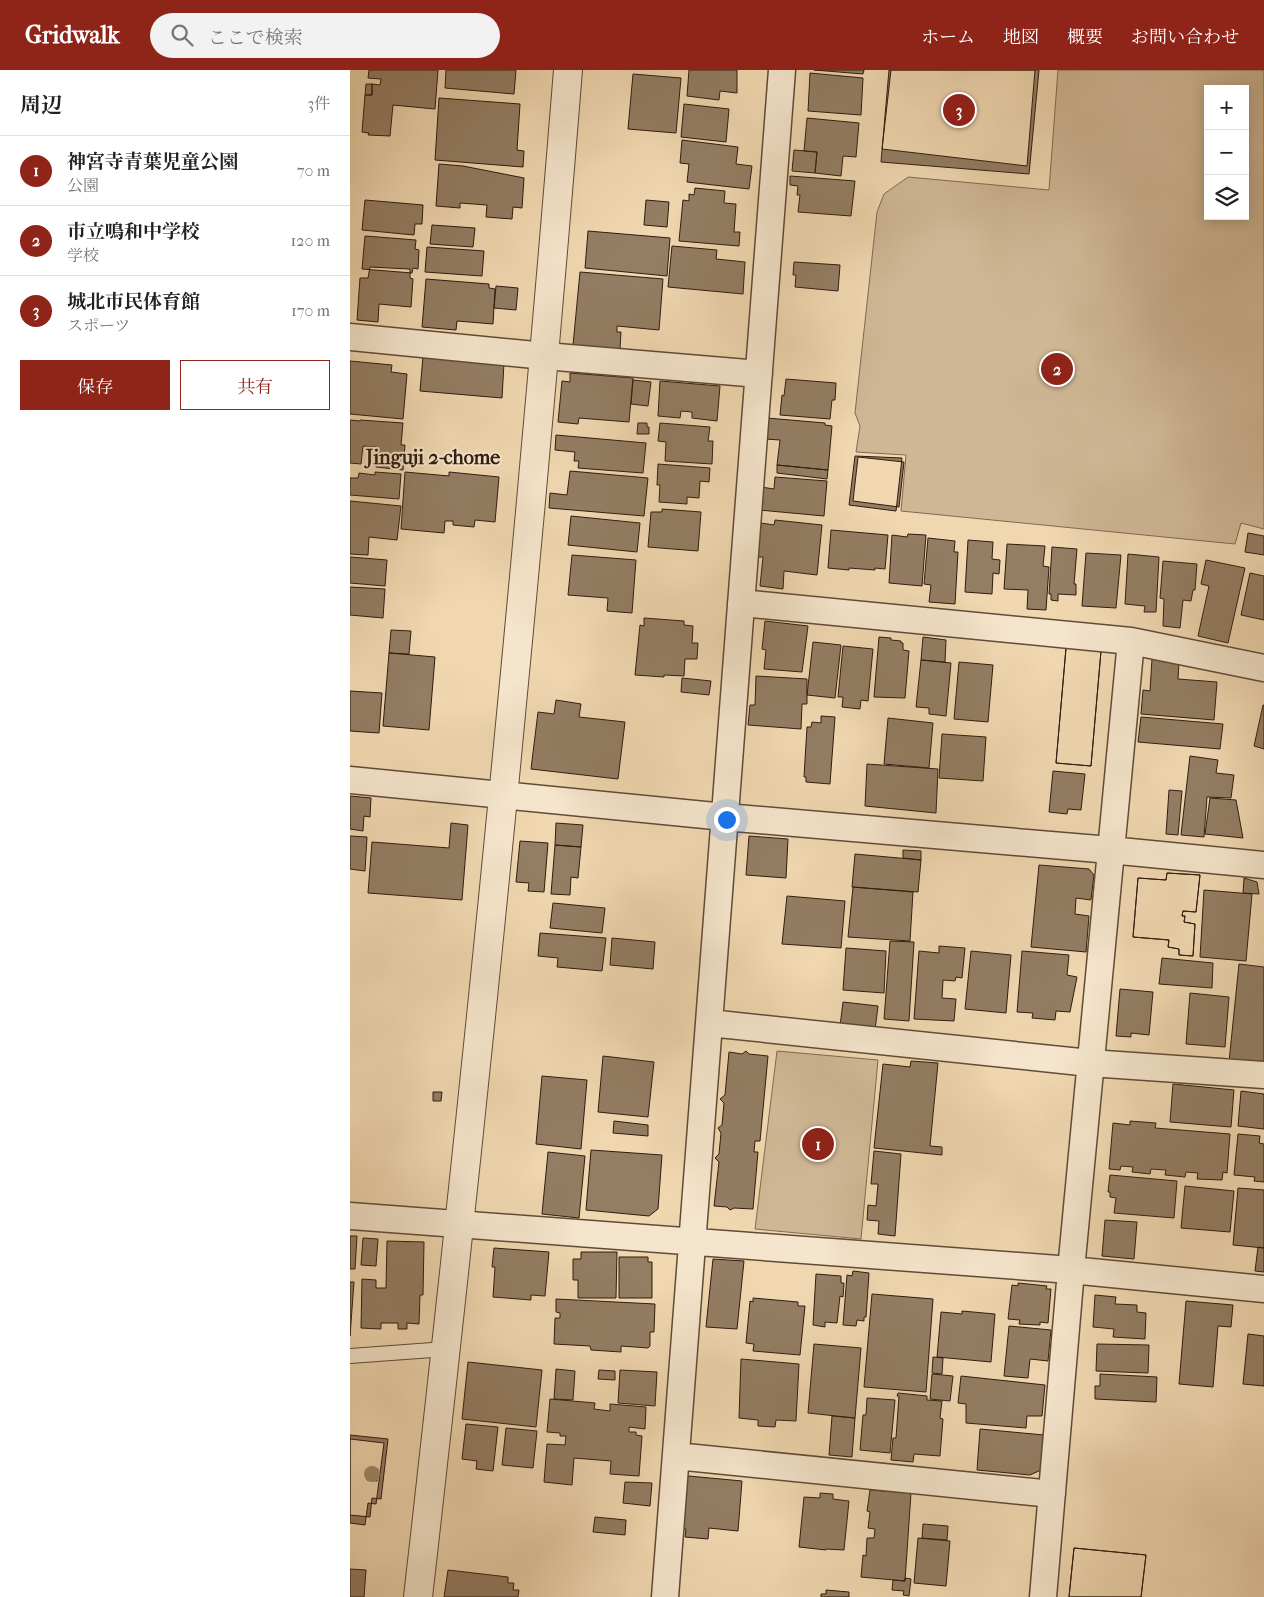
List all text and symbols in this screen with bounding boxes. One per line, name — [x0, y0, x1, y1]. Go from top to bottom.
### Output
search box — [150, 13, 500, 58]
text: Gridwalk — [25, 21, 120, 49]
icon: search — [168, 21, 196, 49]
text: ここで検索 — [208, 27, 303, 49]
text: ホーム — [921, 27, 975, 48]
text: 地図 — [1003, 27, 1039, 48]
text: 概要 — [1067, 27, 1103, 48]
text: お問い合わせ — [1131, 27, 1239, 48]
map controls — [1204, 85, 1249, 220]
button: + — [1204, 85, 1249, 130]
pin: 3 — [943, 91, 975, 129]
text: 周辺 — [20, 93, 62, 117]
text: 3件 — [307, 94, 330, 113]
button: − — [1204, 130, 1249, 175]
text: 神宮寺青葉児童公園 — [67, 151, 238, 173]
text: 1 — [33, 161, 39, 180]
text: 70 m — [297, 161, 330, 180]
button: layers — [1204, 175, 1249, 220]
text: 公園 — [67, 176, 99, 195]
text: 市立鳴和中学校 — [67, 221, 200, 243]
text: 2 — [32, 231, 40, 250]
text: 120 m — [291, 231, 330, 250]
text: 学校 — [67, 246, 99, 265]
text: 城北市民体育館 — [67, 291, 200, 313]
text: 3 — [33, 301, 39, 320]
text: 170 m — [291, 301, 330, 320]
text: スポーツ — [67, 316, 130, 335]
pin: 2 — [1041, 350, 1073, 388]
button: 保存 — [20, 360, 170, 410]
button: 共有 — [180, 360, 330, 410]
district label: Jinguji 2-chome — [364, 446, 500, 469]
your location — [714, 807, 740, 833]
pin: 1 — [802, 1125, 834, 1163]

